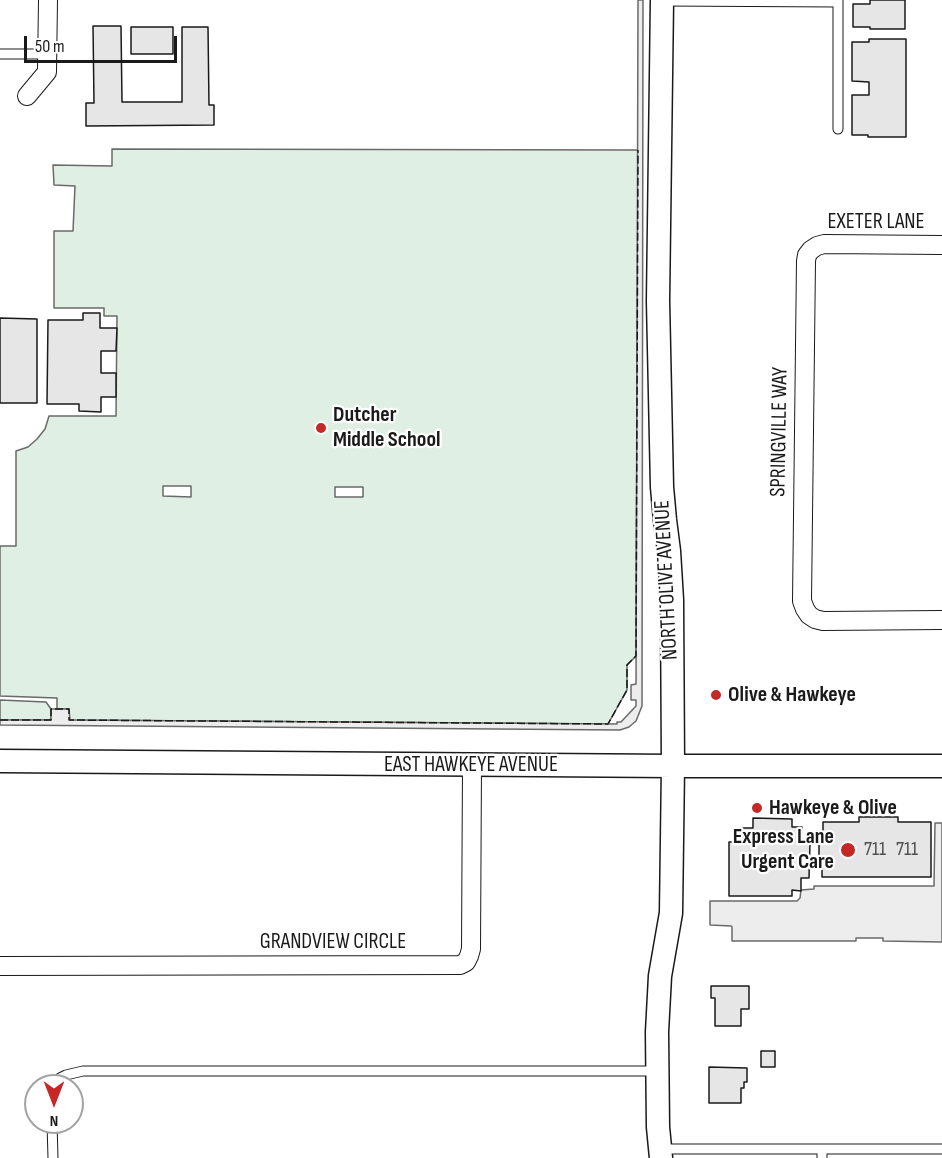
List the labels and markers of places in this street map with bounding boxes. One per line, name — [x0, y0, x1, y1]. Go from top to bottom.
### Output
place label: Dutcher Middle School — [333, 402, 440, 454]
marker: Dutcher Middle School — [314, 421, 328, 435]
place label: Olive & Hawkeye — [728, 682, 856, 708]
marker: Olive & Hawkeye — [709, 688, 723, 702]
place label: Hawkeye & Olive — [769, 795, 897, 821]
marker: Hawkeye & Olive — [750, 801, 764, 815]
place label: Express Lane Urgent Care — [733, 824, 834, 876]
marker: Express Lane Urgent Care — [839, 841, 857, 859]

